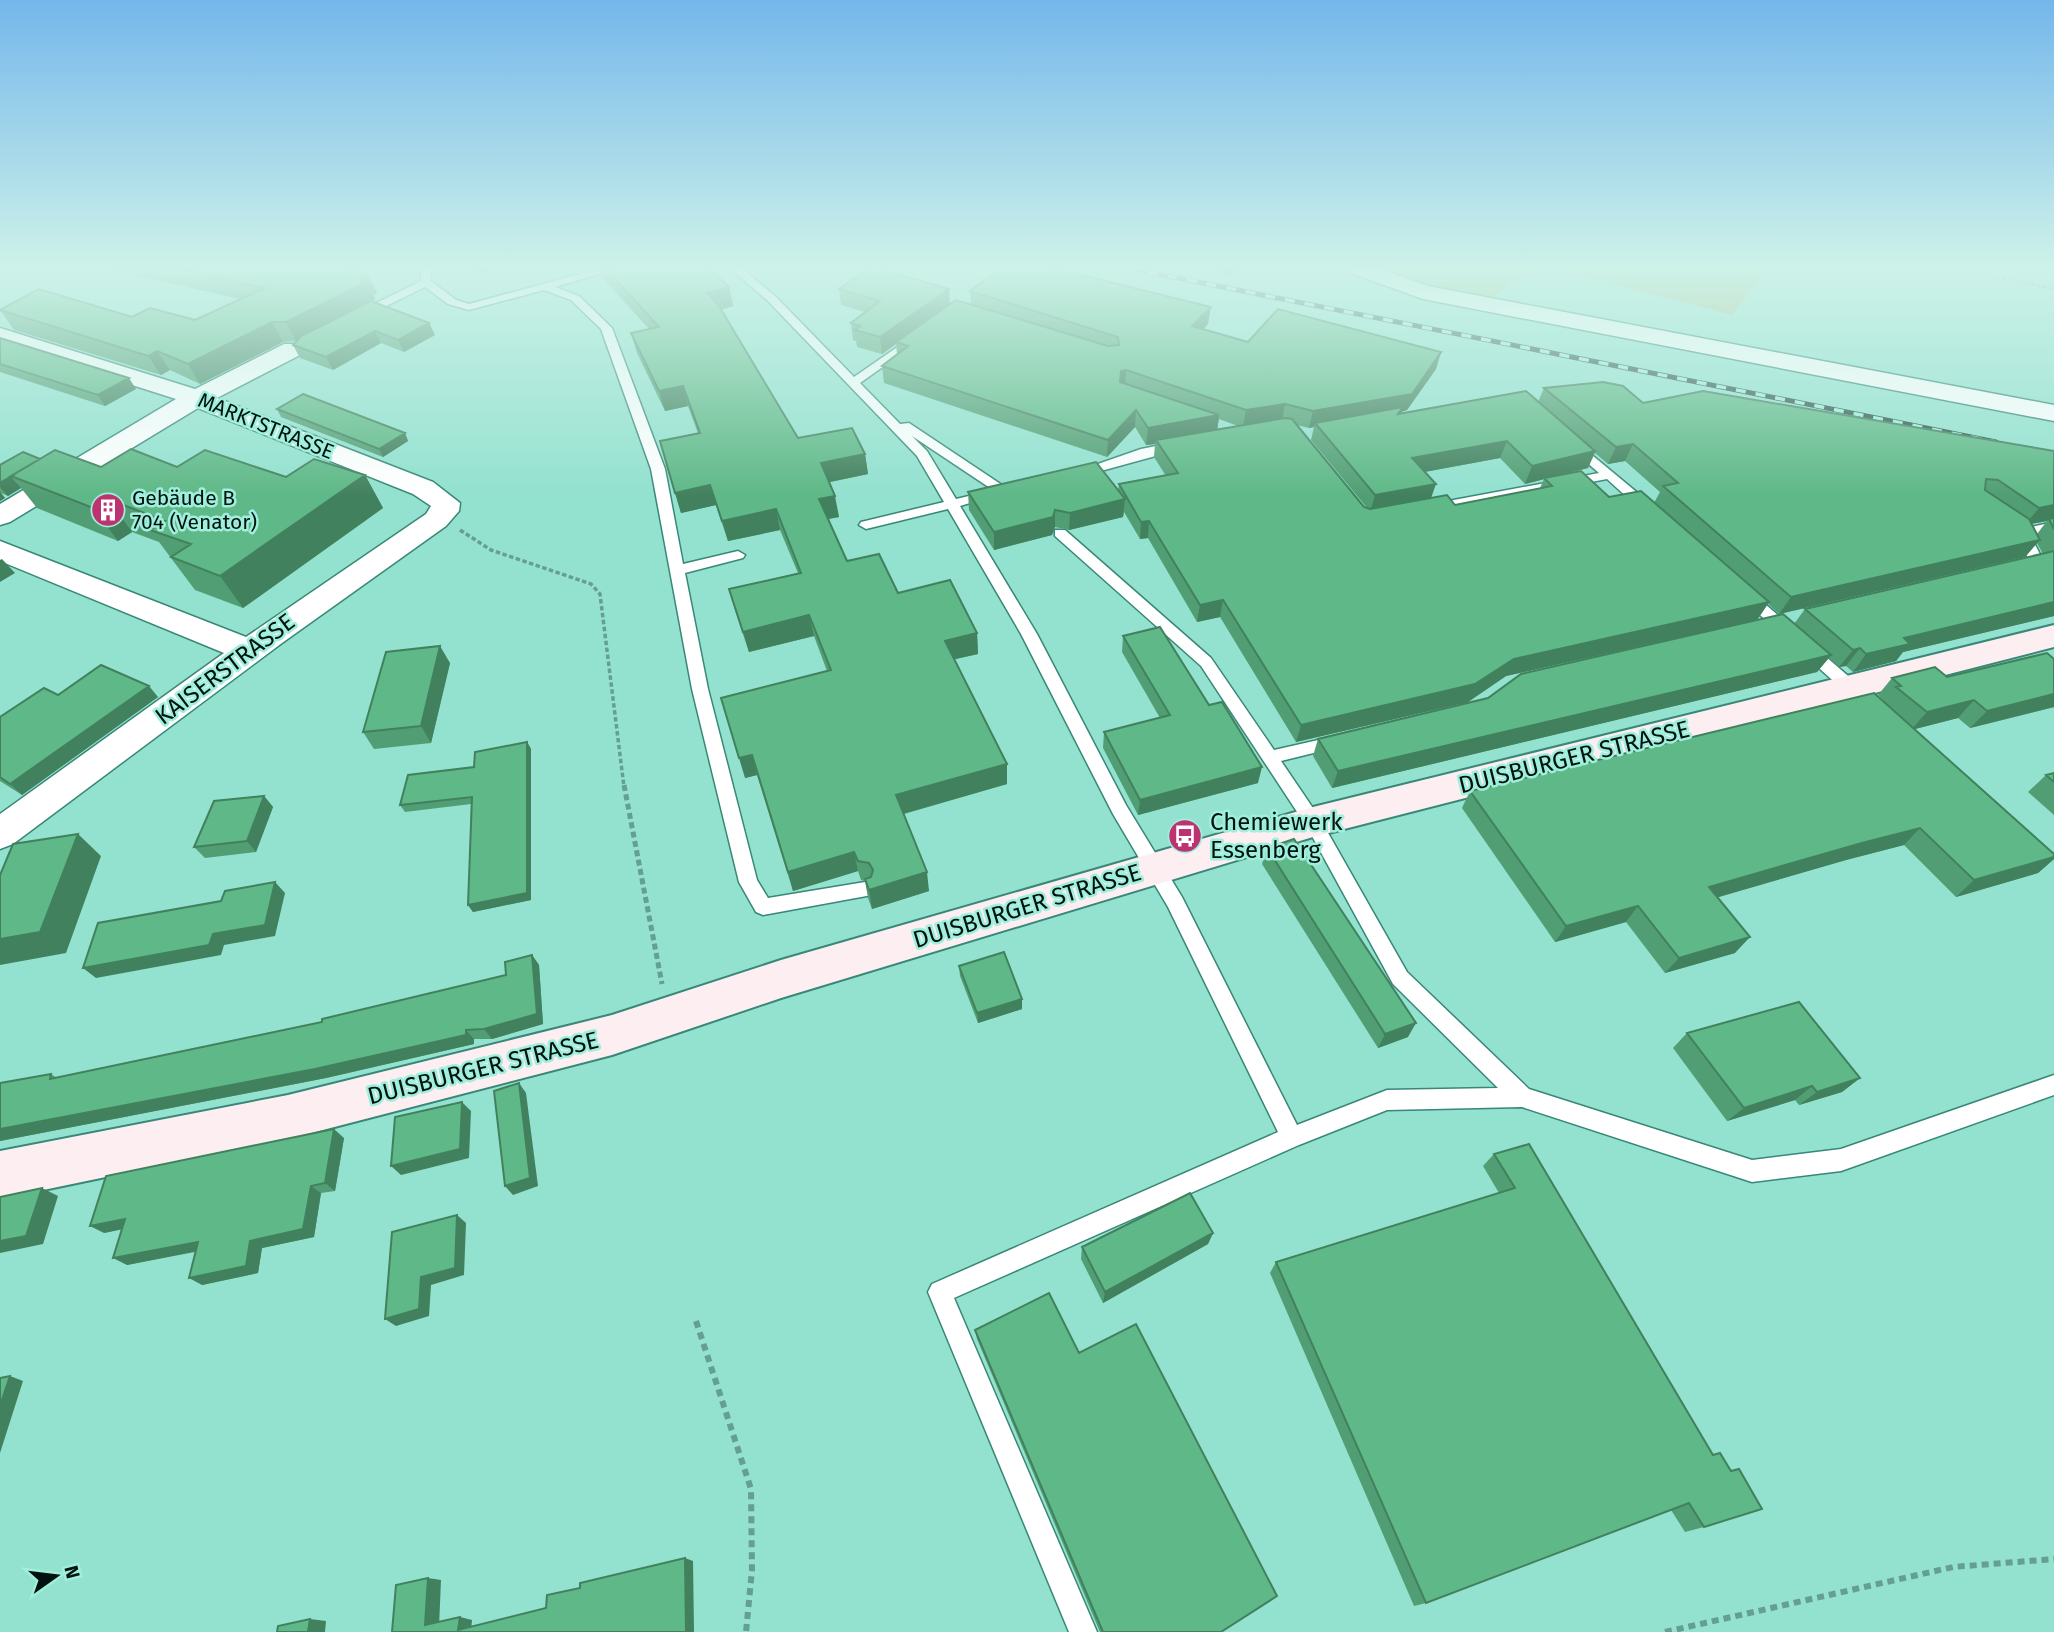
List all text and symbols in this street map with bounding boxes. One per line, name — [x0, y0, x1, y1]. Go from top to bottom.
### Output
street label: MARKTSTRASSE — [194, 387, 338, 465]
place label: Gebäude B 704 (Venator) — [132, 485, 257, 535]
building icon: Gebäude B 704 (Venator) — [89, 491, 127, 529]
street label: KAISERSTRASSE — [150, 608, 300, 730]
street label: DUISBURGER STRASSE — [1456, 715, 1692, 799]
place label: Chemiewerk Essenberg — [1210, 808, 1343, 864]
bus stop icon: Chemiewerk Essenberg — [1166, 817, 1204, 855]
street label: DUISBURGER STRASSE — [910, 858, 1144, 954]
street label: DUISBURGER STRASSE — [365, 1026, 601, 1110]
north arrow — [21, 1541, 91, 1611]
text: N — [59, 1563, 85, 1581]

